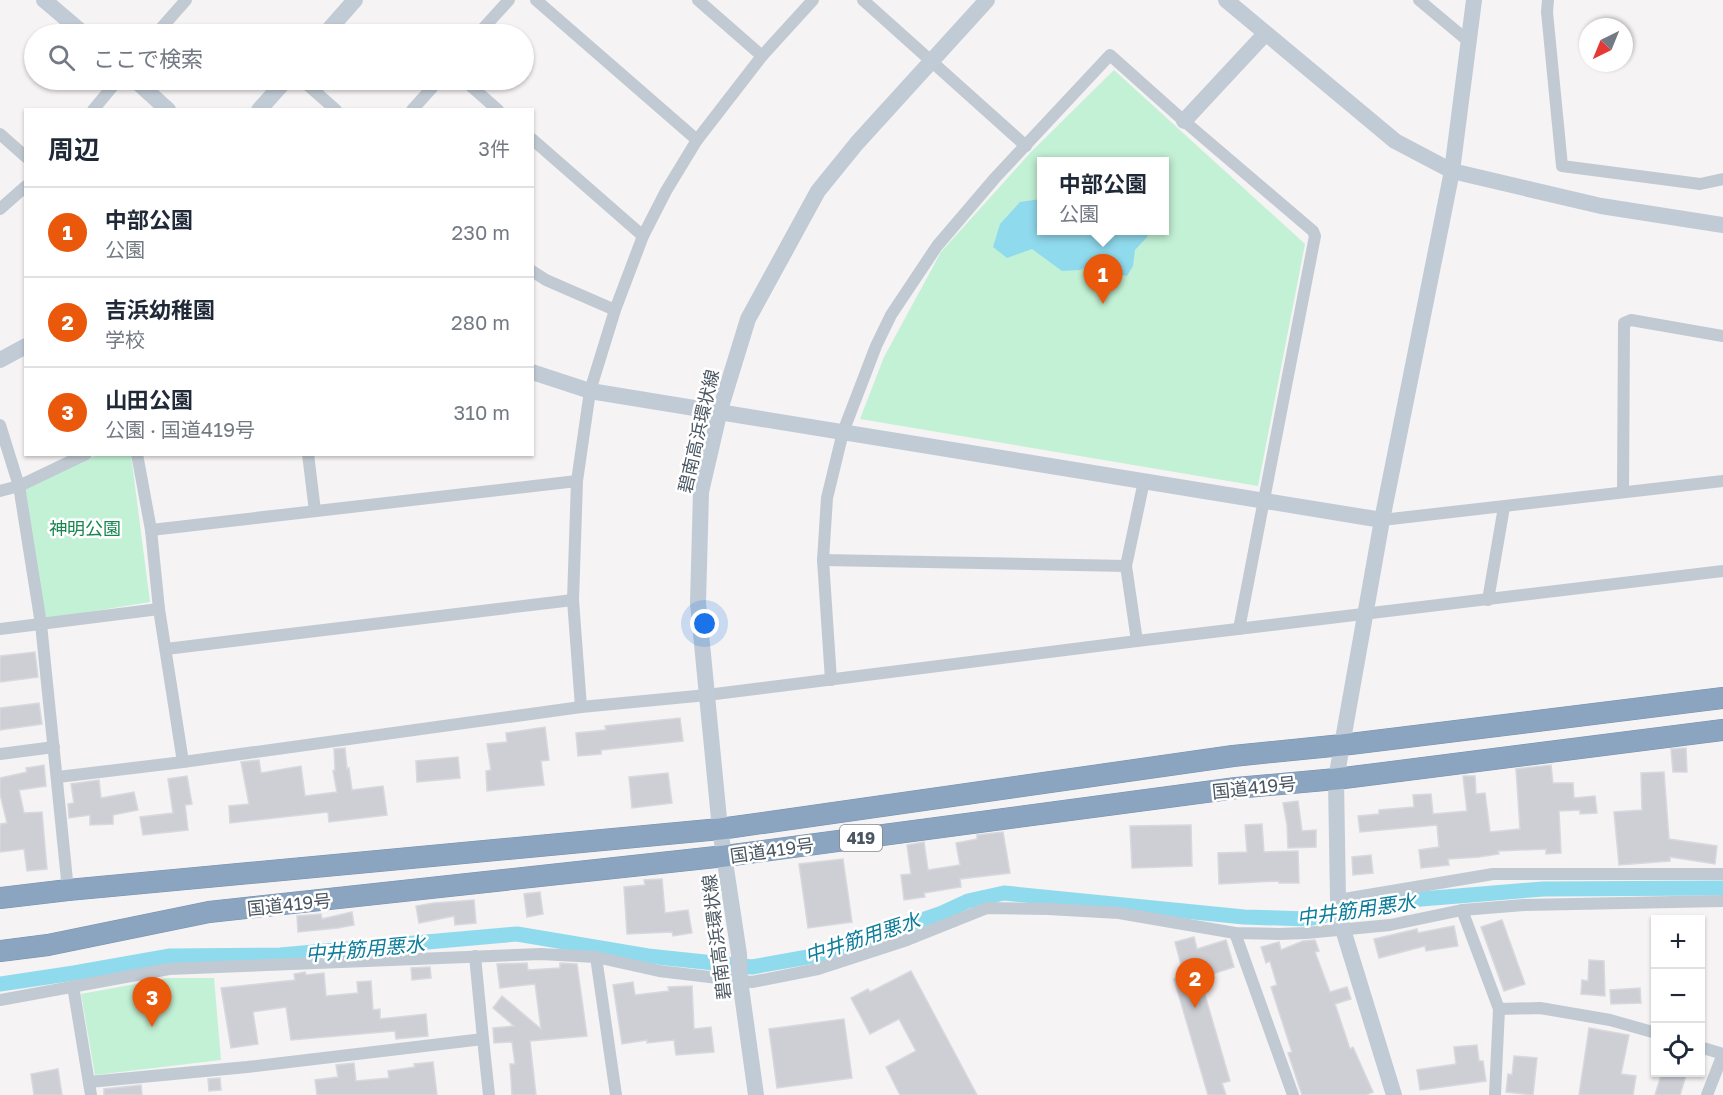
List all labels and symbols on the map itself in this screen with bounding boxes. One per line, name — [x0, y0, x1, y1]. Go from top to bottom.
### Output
north arrow — [1579, 18, 1633, 72]
pin: 1 — [1084, 254, 1122, 304]
street label: 碧南高浜環状線 — [673, 367, 723, 495]
park label: 神明公園 — [49, 517, 121, 539]
your location — [690, 609, 719, 638]
street label: 国道419号 — [1211, 772, 1297, 802]
road number: 419 — [840, 825, 882, 851]
street label: 国道419号 — [729, 833, 815, 867]
street label: 碧南高浜環状線 — [697, 873, 735, 1001]
water label: 中井筋用悪水 — [1295, 888, 1419, 929]
street label: 国道419号 — [246, 889, 332, 919]
water label: 中井筋用悪水 — [801, 906, 925, 967]
water label: 中井筋用悪水 — [304, 931, 428, 965]
pin: 2 — [1176, 958, 1214, 1008]
pin: 3 — [132, 978, 172, 1027]

